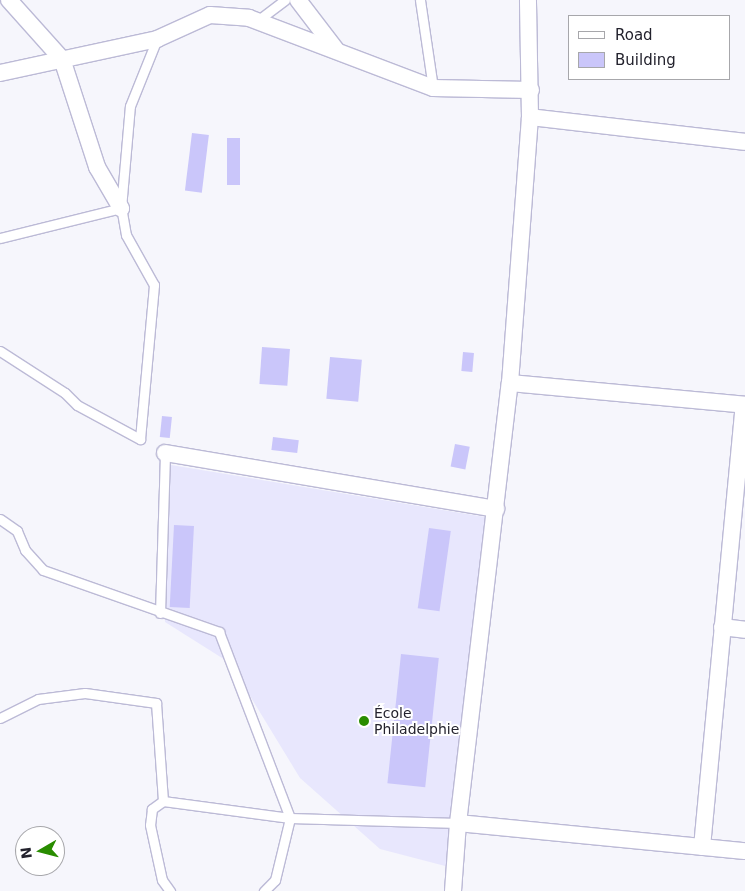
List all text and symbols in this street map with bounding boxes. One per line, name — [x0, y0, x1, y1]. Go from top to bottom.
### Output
legend — [568, 15, 730, 80]
text: Road — [615, 26, 653, 44]
text: Building — [615, 51, 676, 69]
place label: École Philadelphie — [374, 705, 459, 738]
marker: École Philadelphie — [358, 715, 370, 727]
north arrow — [15, 826, 65, 876]
text: N — [17, 846, 35, 860]

